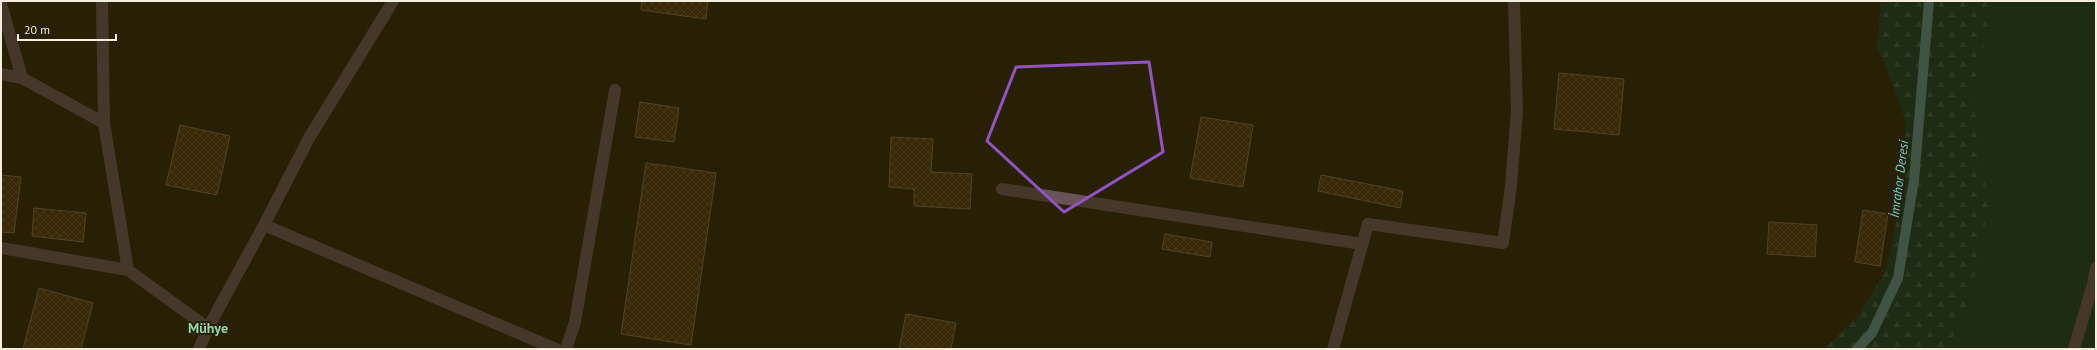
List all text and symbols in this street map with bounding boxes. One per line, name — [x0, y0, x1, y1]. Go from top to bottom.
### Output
scale bar — [18, 16, 116, 42]
text: 20 m — [24, 22, 50, 37]
water label: İmrahor Deresi — [1886, 139, 1912, 219]
district label: Mühye — [188, 319, 228, 337]

